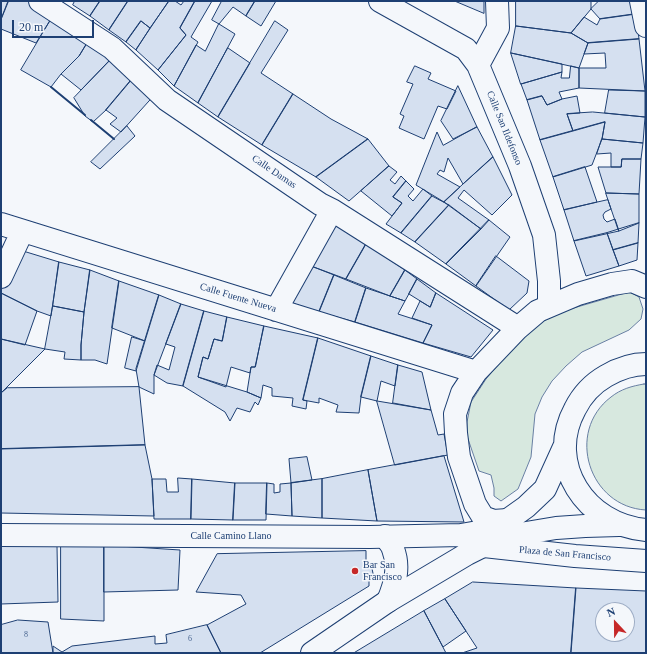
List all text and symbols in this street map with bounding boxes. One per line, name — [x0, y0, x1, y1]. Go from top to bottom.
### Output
scale bar — [14, 12, 96, 38]
text: 20 m — [19, 20, 43, 34]
street label: Calle San Ildefonso — [484, 89, 524, 167]
street label: Calle Damas — [249, 153, 299, 191]
street label: Calle Fuente Nueva — [198, 281, 278, 315]
street label: Calle Camino Llano — [190, 530, 272, 542]
street label: Plaza de San Francisco — [518, 544, 612, 564]
place label: Bar San Francisco — [363, 559, 402, 582]
marker: Bar San Francisco — [350, 566, 360, 576]
north arrow — [595, 602, 635, 642]
text: N — [605, 605, 617, 619]
house number: 8 — [24, 630, 28, 640]
house number: 6 — [188, 634, 192, 644]

